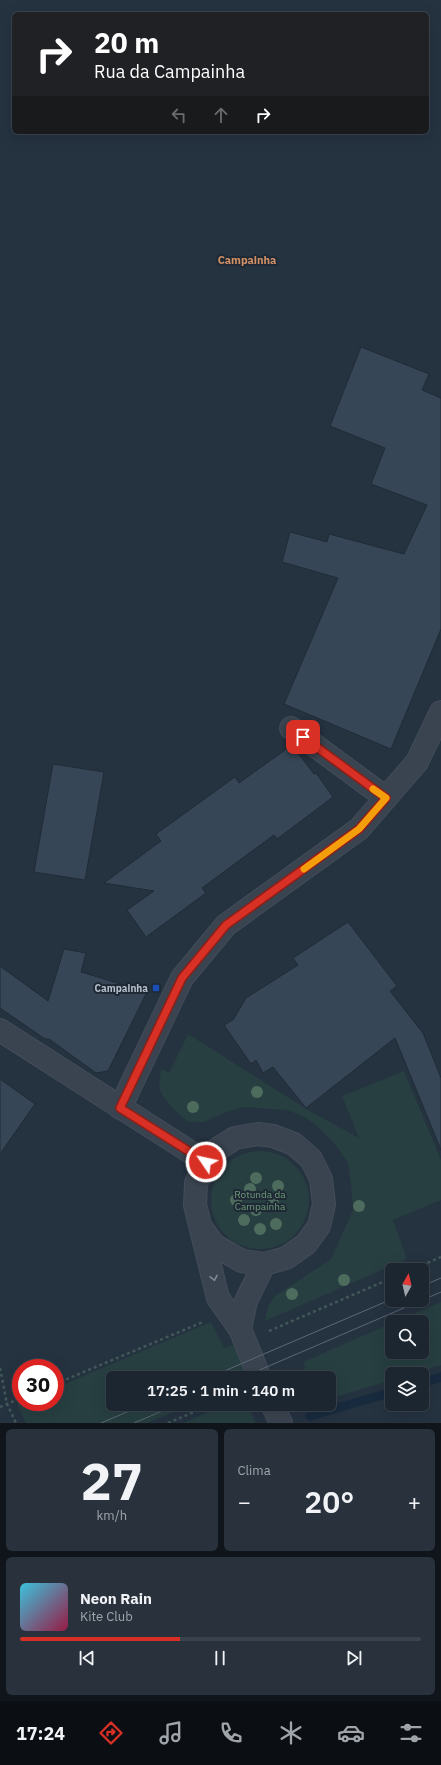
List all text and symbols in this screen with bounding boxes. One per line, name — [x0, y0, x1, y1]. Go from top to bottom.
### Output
text: 20 m — [94, 24, 159, 61]
icon: right — [28, 28, 80, 80]
text: Rua da Campainha — [94, 60, 245, 83]
icon: left — [168, 104, 190, 126]
icon: ahead — [210, 104, 232, 126]
icon: right — [252, 104, 274, 126]
district label: Campainha — [218, 253, 276, 267]
pin — [286, 720, 320, 754]
icon: arrive — [292, 726, 314, 748]
place label: Campainha — [95, 982, 148, 995]
marker: Campainha — [151, 983, 161, 993]
position arrow — [185, 1141, 227, 1183]
park label: Rotunda da Campaínha — [234, 1188, 286, 1213]
north arrow — [385, 1263, 429, 1307]
map controls — [385, 1263, 429, 1411]
one-way arrow — [210, 1275, 218, 1282]
button: search — [385, 1315, 429, 1359]
speed limit sign: 30 — [12, 1359, 64, 1411]
button: layers — [385, 1367, 429, 1411]
text: 17:25 · 1 min · 140 m — [147, 1381, 295, 1400]
text: 27 — [81, 1447, 143, 1514]
text: Clima — [238, 1462, 271, 1479]
text: 20° — [304, 1482, 354, 1521]
text: − — [238, 1487, 251, 1516]
text: + — [408, 1487, 421, 1516]
text: km/h — [96, 1507, 127, 1524]
text: Neon Rain — [80, 1589, 152, 1608]
text: Kite Club — [80, 1608, 133, 1625]
icon: previous — [76, 1647, 98, 1669]
icon: pause — [209, 1647, 231, 1669]
icon: next — [343, 1647, 365, 1669]
icon: directions — [97, 1719, 125, 1747]
icon: music — [157, 1719, 185, 1747]
icon: phone — [217, 1719, 245, 1747]
icon: climate — [277, 1719, 305, 1747]
icon: car — [337, 1719, 365, 1747]
icon: filters — [397, 1719, 425, 1747]
text: 17:24 — [16, 1722, 65, 1745]

